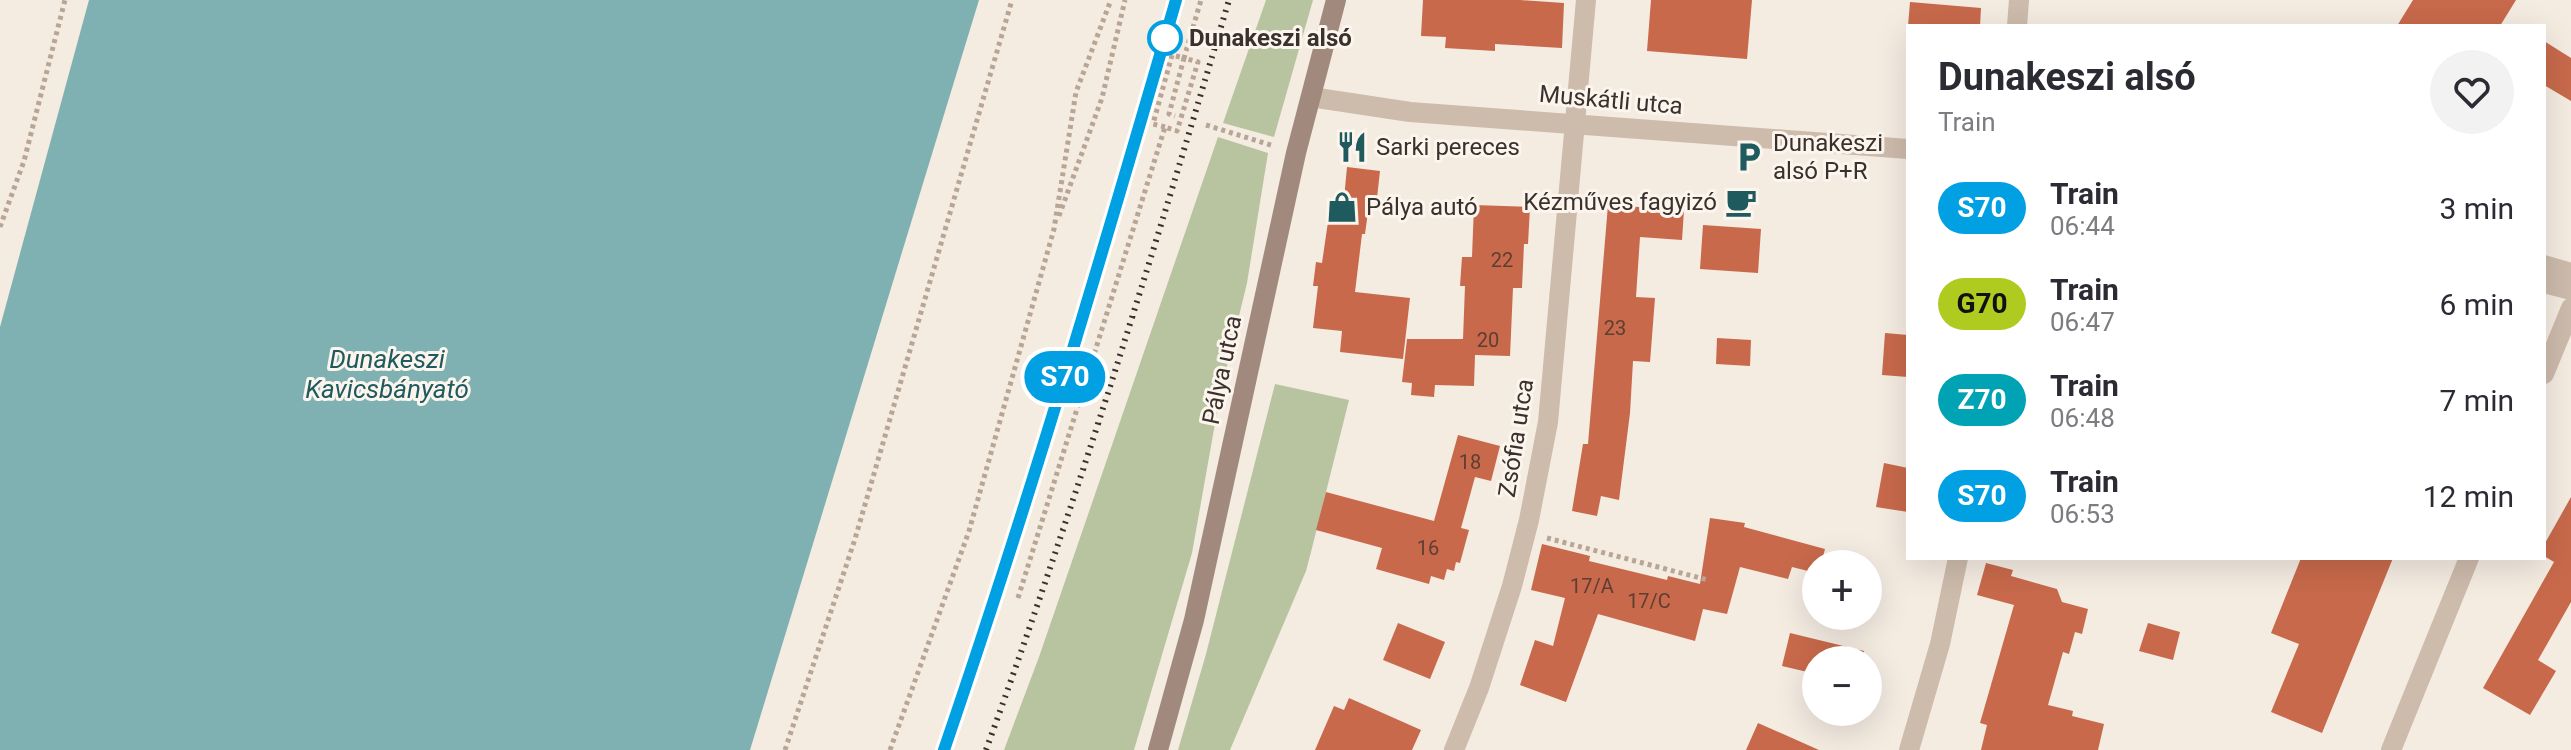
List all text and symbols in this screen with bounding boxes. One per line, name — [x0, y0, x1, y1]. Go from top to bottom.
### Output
marker: Dunakeszi alsó — [1148, 21, 1182, 55]
place label: Dunakeszi alsó — [1189, 24, 1352, 52]
button: heart — [2430, 50, 2514, 134]
text: Dunakeszi alsó — [1938, 55, 2196, 99]
street label: Muskátli utca — [1538, 80, 1684, 120]
text: Train — [1938, 107, 1996, 137]
place label: Dunakeszi alsó P+R — [1773, 129, 1883, 185]
restaurant icon: Sarki pereces — [1335, 130, 1369, 164]
place label: Sarki pereces — [1376, 133, 1520, 161]
parking icon: Dunakeszi alsó P+R — [1732, 140, 1766, 174]
text: Train — [2050, 176, 2119, 211]
cafe icon: Kézműves fagyizó — [1724, 185, 1758, 219]
place label: Kézműves fagyizó — [1523, 188, 1717, 216]
shop icon: Pálya autó — [1325, 190, 1359, 224]
text: S70 — [1957, 191, 2007, 224]
text: 3 min — [2440, 191, 2514, 226]
place label: Pálya autó — [1366, 193, 1478, 221]
text: 06:44 — [2050, 211, 2115, 241]
house number: 22 — [1491, 248, 1513, 272]
text: Train — [2050, 272, 2119, 307]
text: G70 — [1956, 287, 2008, 320]
text: 6 min — [2440, 287, 2514, 322]
text: 06:47 — [2050, 307, 2115, 337]
street label: Pálya utca — [1197, 313, 1247, 427]
house number: 23 — [1604, 316, 1626, 340]
house number: 20 — [1477, 328, 1499, 352]
water label: Dunakeszi Kavicsbányató — [305, 344, 469, 404]
line badge: S70 — [1019, 351, 1111, 403]
text: S70 — [1040, 360, 1090, 393]
text: Train — [2050, 368, 2119, 403]
street label: Zsófia utca — [1493, 377, 1539, 499]
text: Z70 — [1957, 383, 2007, 416]
text: 7 min — [2440, 383, 2514, 418]
text: 06:48 — [2050, 403, 2115, 433]
house number: 18 — [1459, 450, 1481, 474]
text: Train — [2050, 464, 2119, 499]
text: S70 — [1957, 479, 2007, 512]
text: 12 min — [2423, 479, 2514, 514]
text: 06:53 — [2050, 499, 2115, 529]
house number: 16 — [1417, 536, 1439, 560]
map controls — [1802, 550, 1882, 726]
button: + — [1802, 550, 1882, 630]
house number: 17/A — [1570, 574, 1614, 598]
house number: 17/C — [1627, 589, 1671, 613]
button: − — [1802, 646, 1882, 726]

